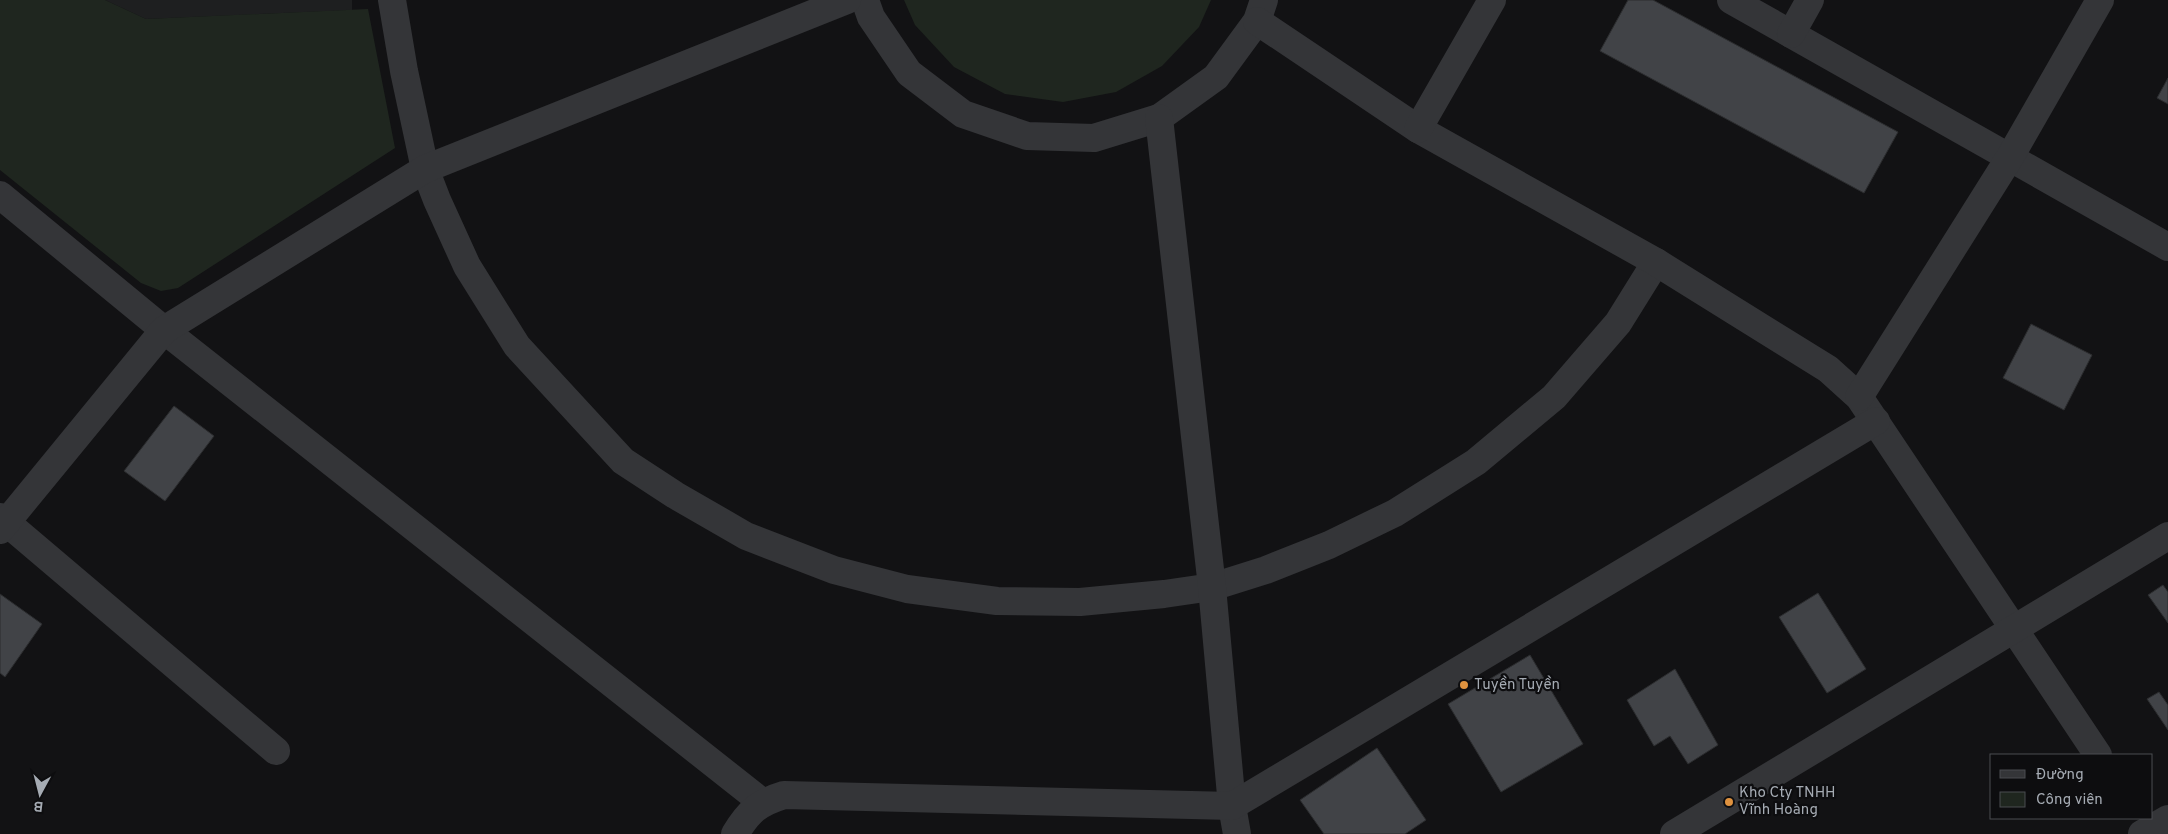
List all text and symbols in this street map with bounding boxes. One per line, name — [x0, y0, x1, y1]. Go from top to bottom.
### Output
place label: Tuyền Tuyền — [1474, 675, 1560, 695]
marker: Tuyền Tuyền — [1458, 679, 1470, 691]
legend — [1990, 754, 2153, 819]
text: Đường — [2036, 766, 2084, 785]
north arrow — [15, 769, 65, 819]
place label: Kho Cty TNHH Vĩnh Hoàng — [1739, 784, 1836, 820]
text: Công viên — [2036, 791, 2103, 810]
text: B — [33, 796, 44, 814]
marker: Kho Cty TNHH Vĩnh Hoàng — [1723, 796, 1735, 808]

